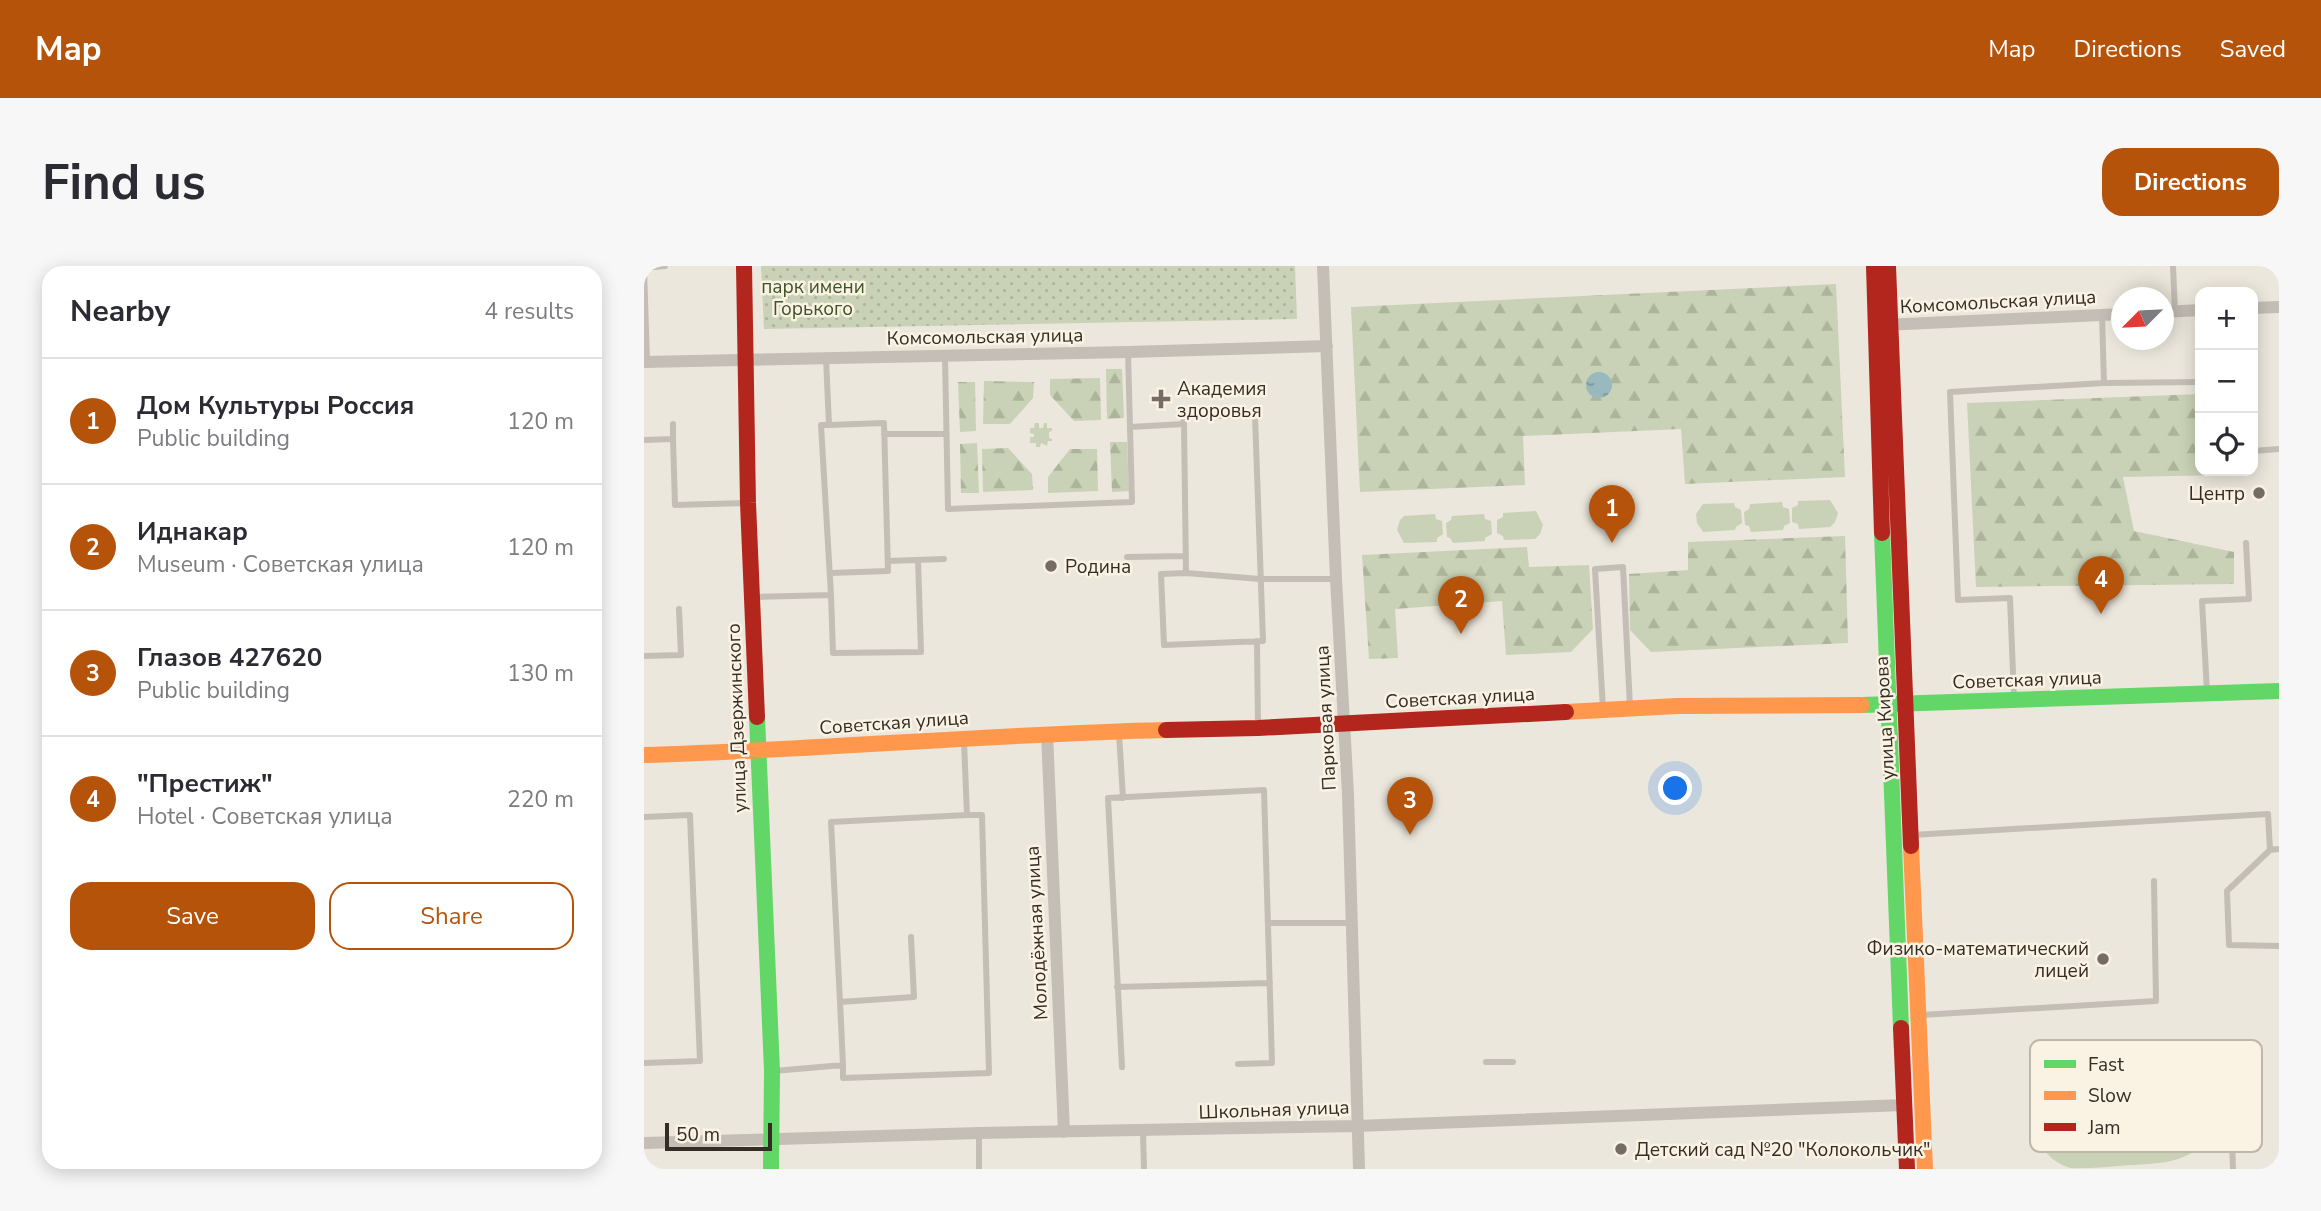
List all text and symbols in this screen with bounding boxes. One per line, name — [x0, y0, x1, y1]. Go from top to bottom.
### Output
text: Map — [35, 27, 102, 72]
text: Map — [1988, 33, 2035, 65]
text: Directions — [2073, 33, 2182, 65]
text: Saved — [2220, 33, 2286, 65]
button: Directions — [2102, 148, 2279, 216]
text: Find us — [42, 149, 206, 216]
park label: парк имени Горького — [761, 274, 865, 322]
street label: Комсомольская улица — [1899, 284, 2097, 320]
north arrow — [2111, 287, 2174, 350]
map controls — [2195, 287, 2258, 476]
button: + — [2195, 287, 2258, 350]
text: Nearby — [70, 291, 170, 332]
text: 4 results — [484, 296, 574, 327]
street label: Комсомольская улица — [887, 322, 1084, 352]
button: − — [2195, 350, 2258, 413]
place label: Академия здоровья — [1177, 376, 1267, 424]
text: Дом Культуры Россия — [137, 388, 414, 423]
marker: Академия здоровья — [1151, 389, 1171, 409]
text: 1 — [86, 406, 100, 437]
text: 120 m — [507, 406, 574, 437]
button: locate — [2195, 413, 2258, 476]
text: Public building — [137, 423, 290, 454]
place label: Центр — [2189, 481, 2245, 507]
pin: 1 — [1589, 485, 1635, 543]
marker: Центр — [2251, 485, 2267, 501]
text: Иднакар — [137, 514, 248, 549]
text: 2 — [86, 532, 100, 563]
text: 120 m — [507, 532, 574, 563]
text: Museum · Советская улица — [137, 549, 424, 580]
place label: Родина — [1065, 554, 1131, 580]
pin: 4 — [2078, 556, 2124, 614]
marker: Родина — [1043, 558, 1059, 574]
pin: 2 — [1438, 576, 1484, 634]
street label: улица Дзержинского — [721, 623, 753, 813]
text: Глазов 427620 — [137, 640, 322, 675]
street label: Парковая улица — [1309, 645, 1343, 791]
street label: улица Кирова — [1869, 655, 1901, 780]
text: 3 — [86, 658, 100, 689]
text: 130 m — [507, 658, 574, 689]
street label: Советская улица — [1952, 664, 2102, 696]
text: Public building — [137, 675, 290, 706]
street label: Советская улица — [1385, 681, 1536, 715]
street label: Советская улица — [818, 705, 970, 741]
text: "Престиж" — [137, 766, 273, 801]
your location — [1658, 771, 1692, 805]
pin: 3 — [1387, 777, 1433, 835]
text: 4 — [86, 784, 100, 815]
text: 220 m — [507, 784, 574, 815]
text: Hotel · Советская улица — [137, 801, 393, 832]
street label: Молодёжная улица — [1019, 845, 1055, 1021]
button: Save — [70, 882, 315, 950]
button: Share — [329, 882, 574, 950]
place label: Физико-математический лицей — [1867, 936, 2089, 984]
marker: Физико-математический лицей — [2095, 951, 2111, 967]
legend — [2030, 1040, 2262, 1152]
text: Fast — [2088, 1052, 2124, 1078]
text: Slow — [2088, 1083, 2132, 1109]
street label: Школьная улица — [1198, 1094, 1350, 1126]
text: Jam — [2087, 1115, 2121, 1141]
scale bar — [665, 1120, 772, 1152]
text: 50 m — [676, 1122, 720, 1148]
place label: Детский сад №20 "Колокольчик" — [1635, 1137, 1930, 1163]
marker: Детский сад №20 "Колокольчик" — [1613, 1141, 1629, 1157]

